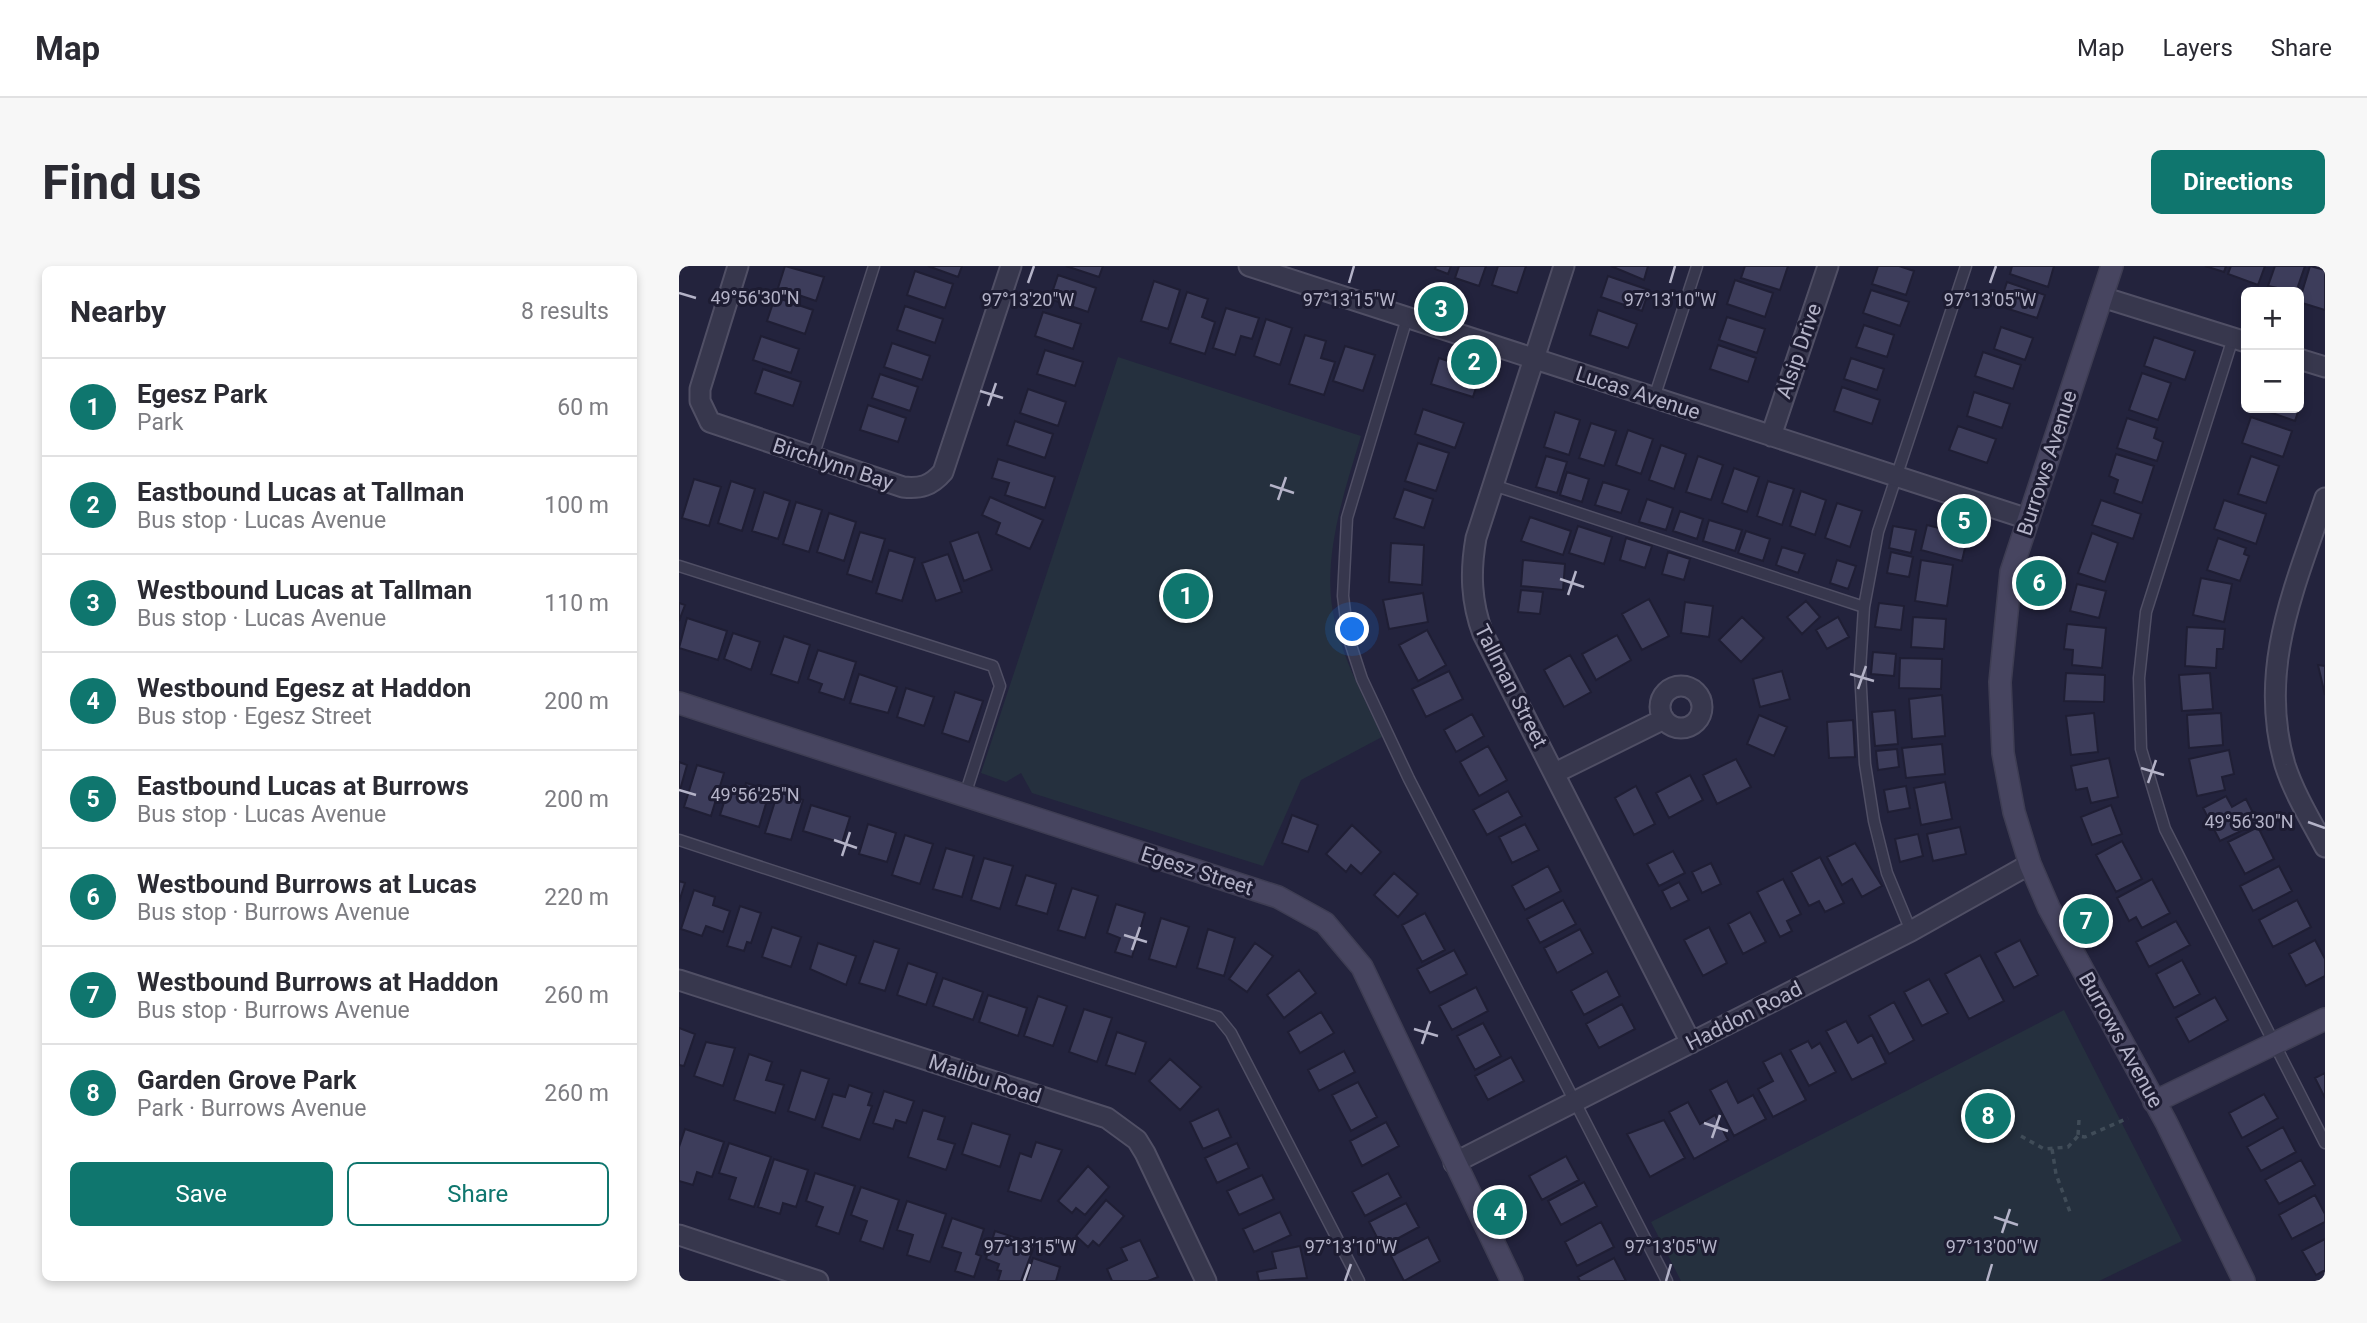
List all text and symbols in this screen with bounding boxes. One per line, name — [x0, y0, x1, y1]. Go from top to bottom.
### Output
text: Map — [35, 29, 100, 68]
text: Map — [2077, 34, 2125, 62]
text: Layers — [2163, 34, 2233, 62]
text: Share — [2271, 34, 2332, 62]
button: Directions — [2151, 150, 2325, 214]
text: Find us — [42, 154, 202, 211]
pin: 3 — [1418, 283, 1464, 335]
text: 49°56'30"N — [710, 287, 800, 308]
map controls — [2241, 287, 2304, 413]
button: + — [2241, 287, 2304, 350]
text: 97°13'20"W — [982, 289, 1074, 310]
text: 97°13'15"W — [1303, 289, 1395, 310]
text: 97°13'10"W — [1624, 289, 1716, 310]
text: 97°13'05"W — [1944, 289, 2036, 310]
text: Nearby — [70, 294, 166, 329]
text: 8 results — [521, 298, 609, 325]
street label: Alsip Drive — [1772, 300, 1826, 402]
pin: 2 — [1451, 336, 1497, 388]
button: − — [2241, 350, 2304, 413]
street label: Lucas Avenue — [1573, 362, 1703, 424]
text: Egesz Park — [137, 379, 267, 409]
street label: Burrows Avenue — [2012, 387, 2082, 539]
text: 1 — [86, 394, 100, 421]
text: 60 m — [557, 394, 609, 421]
text: Park — [137, 409, 183, 436]
street label: Birchlynn Bay — [770, 433, 896, 495]
text: Eastbound Lucas at Tallman — [137, 477, 464, 507]
text: 2 — [86, 492, 100, 519]
text: 100 m — [544, 492, 609, 519]
pin: 5 — [1941, 495, 1987, 547]
text: Bus stop · Lucas Avenue — [137, 507, 386, 534]
pin: 6 — [2016, 557, 2062, 609]
pin: 1 — [1163, 570, 1209, 622]
text: Westbound Lucas at Tallman — [137, 575, 472, 605]
text: 3 — [86, 590, 100, 617]
text: 110 m — [544, 590, 609, 617]
text: Bus stop · Lucas Avenue — [137, 605, 386, 632]
your location — [1335, 612, 1369, 646]
street label: Tallman Street — [1470, 620, 1552, 752]
text: Westbound Egesz at Haddon — [137, 673, 471, 703]
text: 4 — [86, 688, 100, 715]
text: 200 m — [544, 688, 609, 715]
text: Bus stop · Egesz Street — [137, 703, 372, 730]
text: Eastbound Lucas at Burrows — [137, 771, 469, 801]
text: 49°56'25"N — [710, 784, 800, 805]
text: 5 — [86, 786, 100, 813]
text: 200 m — [544, 786, 609, 813]
text: Bus stop · Lucas Avenue — [137, 801, 386, 828]
text: 49°56'30"N — [2204, 811, 2294, 832]
street label: Egesz Street — [1138, 842, 1256, 900]
text: Westbound Burrows at Lucas — [137, 869, 477, 899]
text: 6 — [86, 884, 100, 911]
text: 220 m — [544, 884, 609, 911]
pin: 7 — [2063, 895, 2109, 947]
text: Bus stop · Burrows Avenue — [137, 899, 410, 926]
text: Westbound Burrows at Haddon — [137, 967, 498, 997]
street label: Burrows Avenue — [2074, 968, 2168, 1112]
street label: Haddon Road — [1682, 976, 1806, 1056]
text: 7 — [86, 982, 100, 1009]
text: 260 m — [544, 982, 609, 1009]
text: Bus stop · Burrows Avenue — [137, 997, 410, 1024]
street label: Malibu Road — [926, 1050, 1044, 1108]
text: Garden Grove Park — [137, 1065, 356, 1095]
text: 8 — [86, 1080, 100, 1107]
text: 260 m — [544, 1080, 609, 1107]
pin: 8 — [1965, 1090, 2011, 1142]
text: Park · Burrows Avenue — [137, 1095, 366, 1122]
button: Save — [70, 1162, 333, 1226]
button: Share — [347, 1162, 609, 1226]
pin: 4 — [1477, 1186, 1523, 1238]
text: 97°13'15"W — [984, 1236, 1076, 1257]
text: 97°13'10"W — [1305, 1236, 1397, 1257]
text: 97°13'05"W — [1625, 1236, 1717, 1257]
text: 97°13'00"W — [1946, 1236, 2038, 1257]

